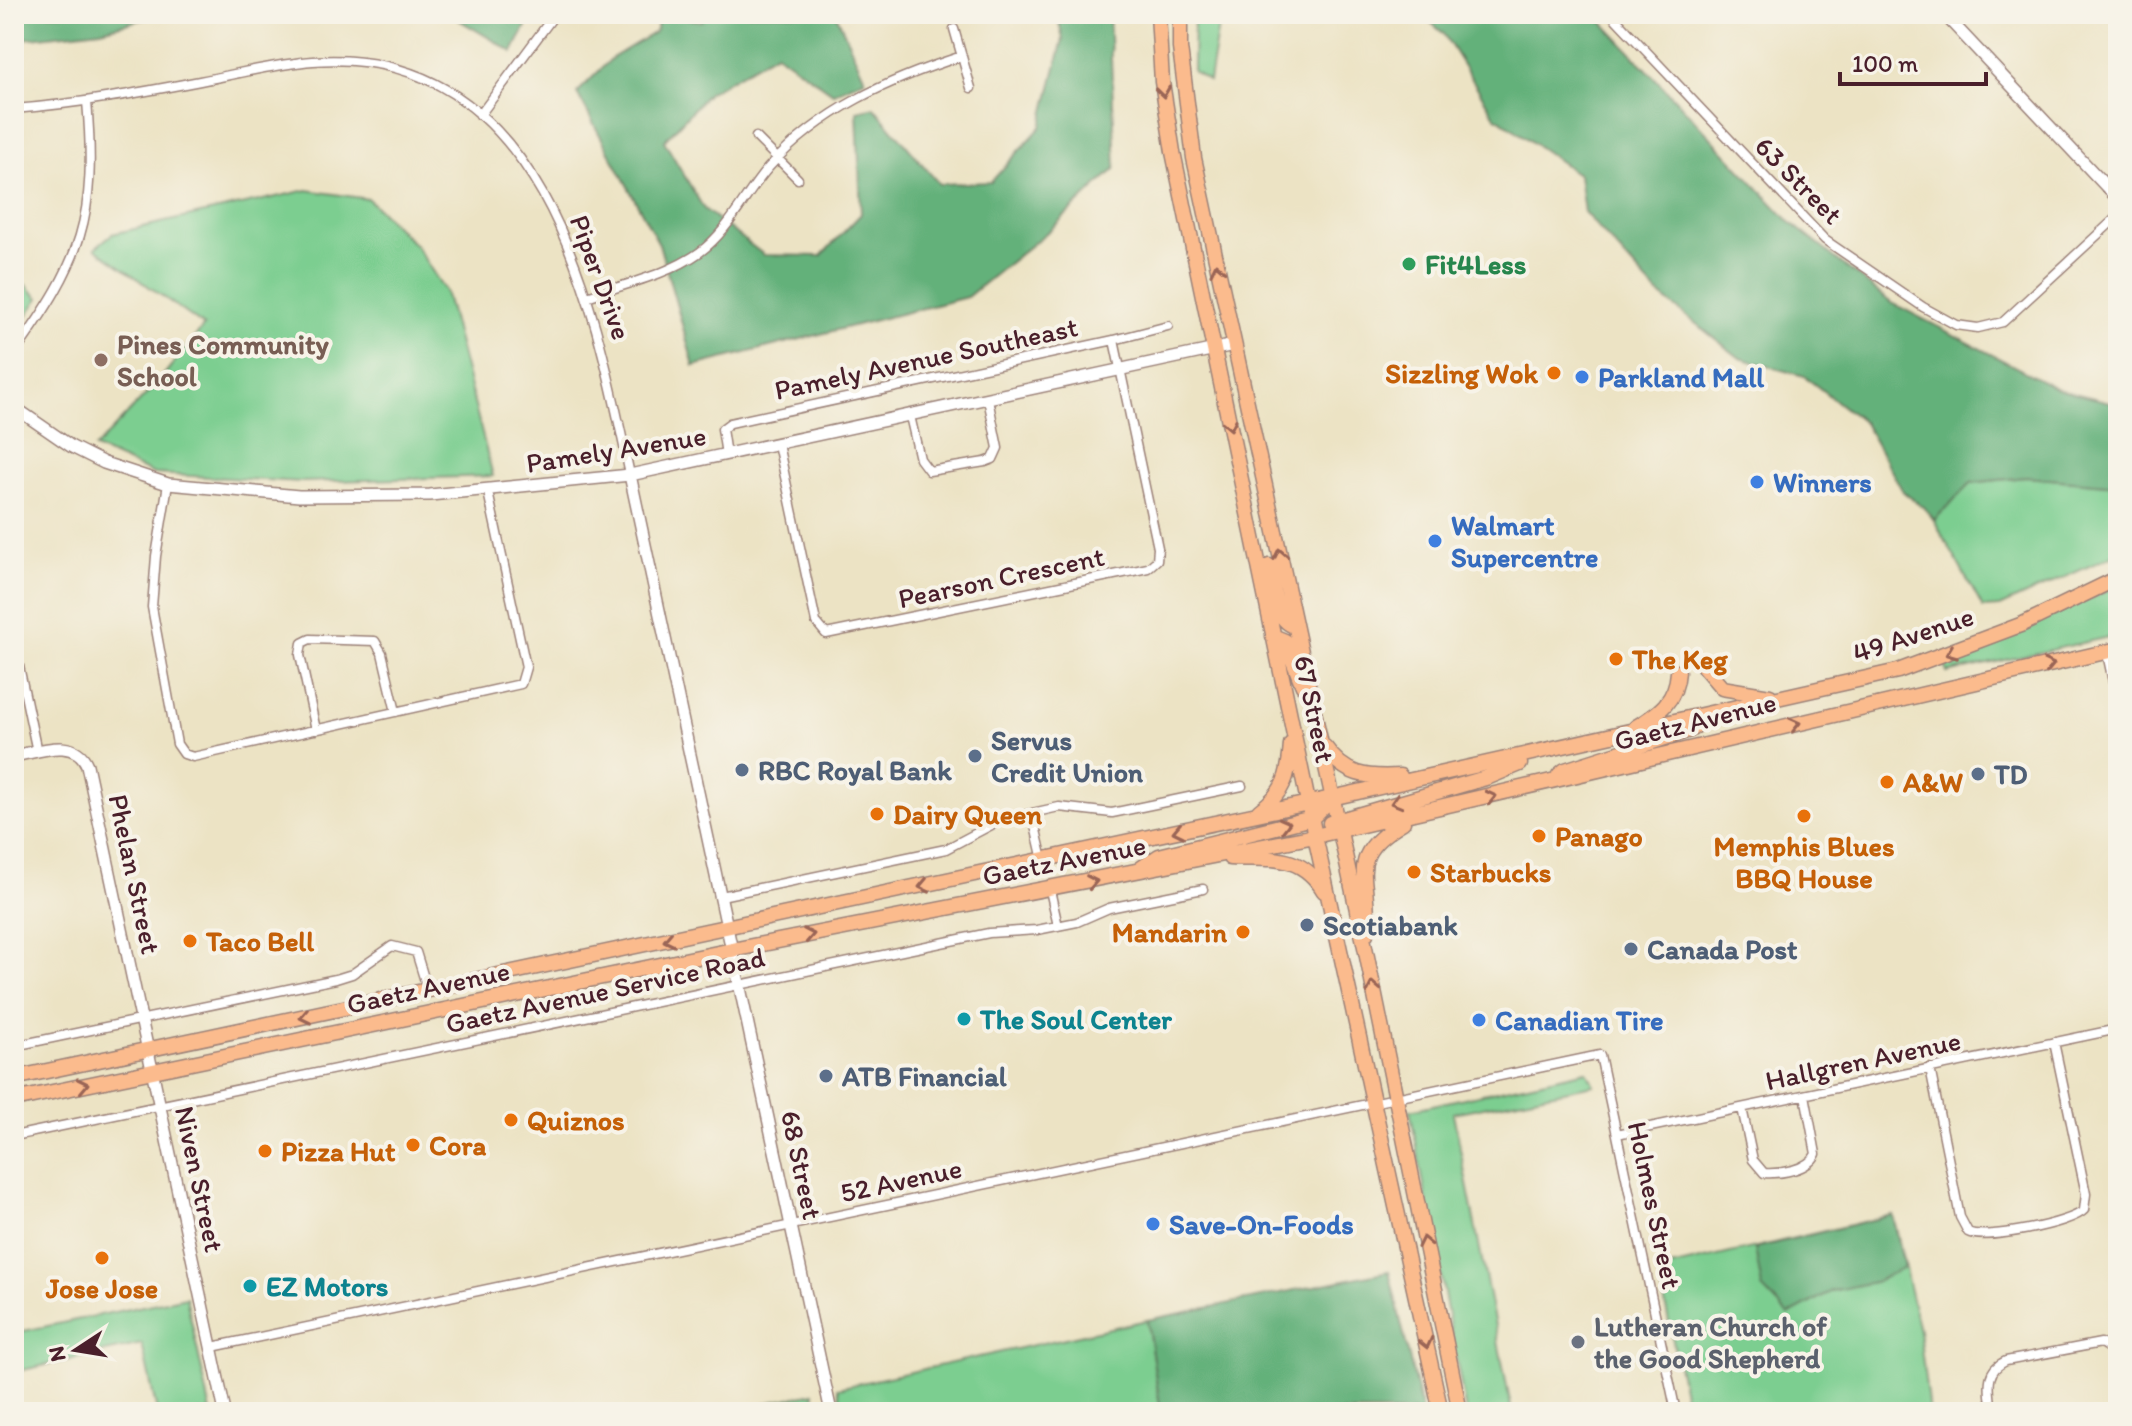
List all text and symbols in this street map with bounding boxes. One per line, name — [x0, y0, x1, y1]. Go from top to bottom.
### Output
scale bar — [1840, 36, 1986, 86]
text: 100 m — [1852, 49, 1918, 78]
one-way arrow — [1154, 85, 1171, 99]
street label: 63 Street — [1748, 129, 1850, 231]
street label: Piper Drive — [563, 210, 639, 344]
place label: Fit4Less — [1425, 247, 1526, 281]
marker: Fit4Less — [1400, 255, 1418, 273]
one-way arrow — [1209, 262, 1226, 276]
street label: Pamely Avenue Southeast — [771, 309, 1081, 407]
place label: Pines Community School — [117, 327, 329, 393]
marker: Pines Community School — [92, 351, 110, 369]
place label: Sizzling Wok — [1385, 356, 1539, 390]
place label: Parkland Mall — [1598, 360, 1764, 394]
marker: Sizzling Wok — [1545, 364, 1563, 382]
marker: Parkland Mall — [1573, 368, 1591, 386]
street label: Pamely Avenue — [524, 418, 708, 480]
one-way arrow — [1221, 418, 1238, 432]
place label: Winners — [1773, 465, 1872, 499]
marker: Winners — [1748, 473, 1766, 491]
place label: Walmart Supercentre — [1451, 508, 1598, 574]
marker: Walmart Supercentre — [1426, 532, 1444, 550]
street label: Pearson Crescent — [895, 539, 1107, 615]
one-way arrow — [1272, 548, 1289, 562]
street label: 49 Avenue — [1848, 598, 1978, 670]
place label: The Keg — [1631, 642, 1728, 676]
one-way arrow — [1945, 643, 1959, 660]
marker: The Keg — [1607, 650, 1625, 668]
street label: 67 Street — [1287, 652, 1343, 766]
one-way arrow — [2041, 657, 2055, 674]
street label: Gaetz Avenue — [1610, 684, 1780, 758]
one-way arrow — [1788, 716, 1802, 733]
place label: Servus Credit Union — [991, 723, 1143, 789]
marker: Servus Credit Union — [966, 747, 984, 765]
place label: RBC Royal Bank — [758, 753, 952, 787]
place label: TD — [1993, 757, 2028, 791]
marker: RBC Royal Bank — [733, 761, 751, 779]
place label: A&W — [1902, 765, 1963, 799]
marker: TD — [1969, 765, 1987, 783]
marker: A&W — [1878, 773, 1896, 791]
one-way arrow — [1483, 789, 1497, 806]
street label: Phelan Street — [101, 791, 169, 957]
one-way arrow — [1390, 793, 1404, 809]
place label: Dairy Queen — [893, 797, 1042, 831]
marker: Dairy Queen — [868, 805, 886, 823]
marker: Memphis Blues BBQ House — [1795, 807, 1813, 825]
one-way arrow — [1278, 817, 1292, 834]
place label: Panago — [1555, 819, 1643, 853]
one-way arrow — [1171, 822, 1185, 839]
street label: Gaetz Avenue — [979, 827, 1149, 893]
marker: Panago — [1530, 827, 1548, 845]
place label: Memphis Blues BBQ House — [1713, 829, 1895, 895]
place label: Starbucks — [1430, 855, 1551, 889]
marker: Starbucks — [1405, 863, 1423, 881]
one-way arrow — [1085, 874, 1099, 891]
one-way arrow — [917, 877, 931, 894]
place label: Scotiabank — [1323, 908, 1458, 942]
place label: Mandarin — [1112, 915, 1227, 949]
marker: Scotiabank — [1298, 916, 1316, 934]
marker: Mandarin — [1234, 923, 1252, 941]
place label: Taco Bell — [205, 924, 314, 958]
one-way arrow — [802, 928, 816, 945]
one-way arrow — [663, 931, 676, 948]
marker: Taco Bell — [181, 932, 199, 950]
place label: Canada Post — [1647, 932, 1798, 966]
street label: Gaetz Avenue Service Road — [442, 940, 768, 1040]
marker: Canada Post — [1622, 940, 1640, 958]
street label: Gaetz Avenue — [343, 953, 513, 1021]
one-way arrow — [1365, 980, 1382, 994]
place label: The Soul Center — [979, 1002, 1172, 1036]
place label: Canadian Tire — [1495, 1003, 1664, 1037]
one-way arrow — [299, 1008, 313, 1025]
marker: The Soul Center — [955, 1010, 973, 1028]
marker: Canadian Tire — [1470, 1011, 1488, 1029]
street label: Hallgren Avenue — [1762, 1023, 1964, 1097]
place label: ATB Financial — [841, 1059, 1007, 1093]
marker: ATB Financial — [817, 1067, 835, 1085]
one-way arrow — [76, 1077, 90, 1094]
street label: Niven Street — [168, 1103, 232, 1255]
place label: Quiznos — [527, 1103, 625, 1137]
street label: 68 Street — [774, 1107, 830, 1223]
marker: Quiznos — [502, 1111, 520, 1129]
street label: Holmes Street — [1621, 1118, 1689, 1292]
place label: Cora — [429, 1128, 486, 1162]
place label: Pizza Hut — [281, 1134, 396, 1168]
marker: Cora — [404, 1136, 422, 1154]
marker: Pizza Hut — [256, 1142, 274, 1160]
street label: 52 Avenue — [837, 1151, 965, 1209]
place label: Save-On-Foods — [1169, 1207, 1354, 1241]
marker: Save-On-Foods — [1144, 1215, 1162, 1233]
one-way arrow — [1416, 1235, 1433, 1249]
marker: Jose Jose — [93, 1249, 111, 1267]
place label: EZ Motors — [266, 1269, 388, 1303]
place label: Jose Jose — [45, 1271, 158, 1305]
marker: EZ Motors — [241, 1277, 259, 1295]
place label: Lutheran Church of the Good Shepherd — [1594, 1309, 1828, 1375]
north arrow — [36, 1310, 116, 1390]
marker: Lutheran Church of the Good Shepherd — [1569, 1333, 1587, 1351]
one-way arrow — [1417, 1336, 1434, 1349]
text: N — [42, 1344, 72, 1364]

